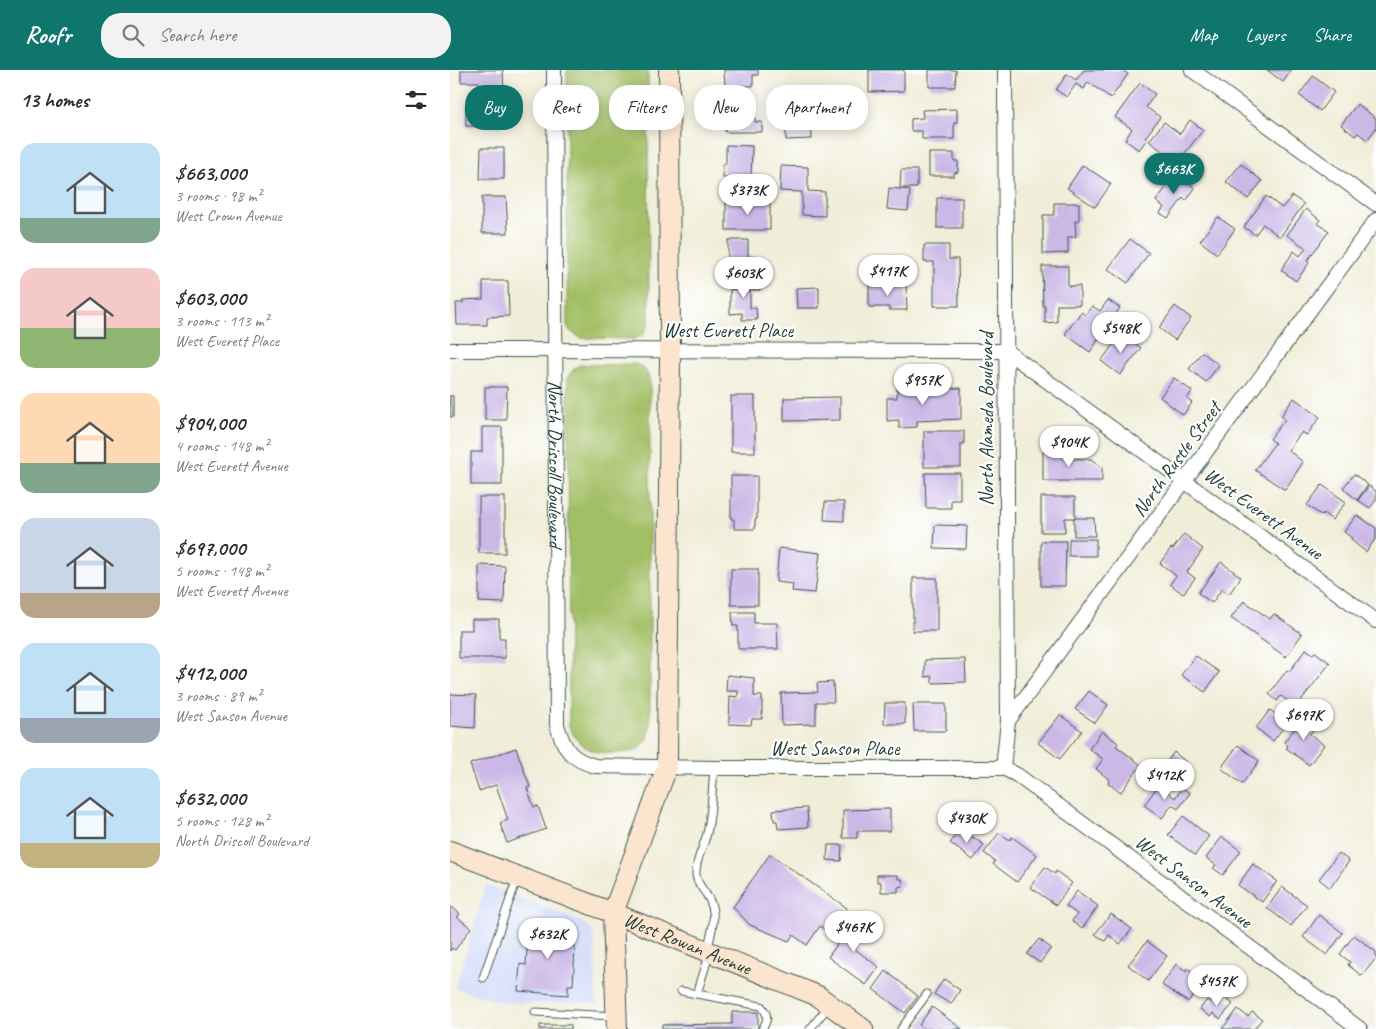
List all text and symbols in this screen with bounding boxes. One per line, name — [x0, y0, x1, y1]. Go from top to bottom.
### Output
search box — [101, 13, 451, 58]
text: Roofr — [25, 20, 71, 50]
icon: search — [119, 21, 147, 49]
text: Search here — [159, 23, 236, 47]
text: Map — [1190, 24, 1218, 46]
text: Layers — [1246, 24, 1285, 46]
text: Share — [1313, 24, 1351, 46]
chip: Buy — [465, 85, 523, 130]
chip: Rent — [533, 85, 599, 130]
chip: Filters — [609, 85, 684, 130]
chip: New — [694, 85, 756, 130]
chip: Apartment — [766, 85, 868, 130]
icon: filters — [402, 86, 430, 114]
text: 13 homes — [20, 87, 89, 113]
pin: $663K — [1139, 152, 1209, 195]
text: $663K — [1155, 159, 1193, 179]
text: $663,000 — [175, 160, 246, 186]
icon: home — [60, 163, 120, 223]
pin: $373K — [713, 174, 783, 216]
text: $373K — [730, 180, 766, 200]
text: 3 rooms · 98 m² — [175, 186, 261, 206]
text: West Crown Avenue — [175, 206, 282, 226]
pin: $417K — [853, 254, 923, 297]
pin: $603K — [709, 256, 779, 299]
text: $417K — [870, 261, 906, 281]
text: $603K — [725, 263, 763, 283]
text: $603,000 — [175, 285, 246, 311]
icon: home — [60, 288, 120, 348]
text: 3 rooms · 113 m² — [175, 311, 269, 331]
pin: $548K — [1086, 312, 1156, 354]
street label: West Everett Place — [663, 318, 794, 343]
text: $548K — [1103, 318, 1139, 338]
street label: North Alameda Boulevard — [974, 329, 999, 506]
text: West Everett Place — [175, 331, 279, 351]
pin: $957K — [888, 364, 958, 406]
text: $957K — [905, 370, 941, 390]
street label: North Driscoll Boulevard — [542, 380, 568, 551]
street label: North Rustle Street — [1126, 394, 1228, 522]
text: $904,000 — [175, 410, 245, 436]
icon: home — [60, 413, 120, 473]
pin: $904K — [1034, 426, 1104, 468]
text: $904K — [1051, 432, 1087, 452]
text: 4 rooms · 148 m² — [175, 436, 269, 456]
text: West Everett Avenue — [175, 456, 288, 476]
street label: West Everett Avenue — [1199, 462, 1329, 566]
text: $697,000 — [175, 535, 245, 561]
icon: home — [60, 538, 120, 598]
text: 5 rooms · 148 m² — [175, 561, 269, 581]
text: West Everett Avenue — [175, 581, 288, 601]
text: $412,000 — [175, 660, 245, 686]
icon: home — [60, 663, 120, 723]
text: 3 rooms · 89 m² — [175, 686, 261, 706]
pin: $697K — [1269, 698, 1339, 741]
text: $697K — [1285, 705, 1323, 725]
text: West Sanson Avenue — [175, 706, 287, 726]
street label: West Sanson Place — [771, 736, 901, 761]
pin: $412K — [1130, 758, 1200, 801]
text: $412K — [1147, 765, 1183, 785]
text: $632,000 — [175, 785, 246, 811]
icon: home — [60, 788, 120, 848]
pin: $430K — [932, 802, 1002, 844]
text: $430K — [949, 808, 985, 828]
text: 5 rooms · 128 m² — [175, 811, 269, 831]
street label: West Sanson Avenue — [1130, 829, 1258, 934]
text: North Driscoll Boulevard — [175, 831, 309, 851]
street label: West Rowan Avenue — [620, 907, 756, 981]
pin: $467K — [819, 910, 889, 953]
text: $467K — [835, 917, 873, 937]
pin: $632K — [513, 918, 583, 960]
text: $632K — [529, 924, 567, 944]
pin: $457K — [1182, 964, 1252, 1007]
text: $457K — [1199, 971, 1235, 991]

